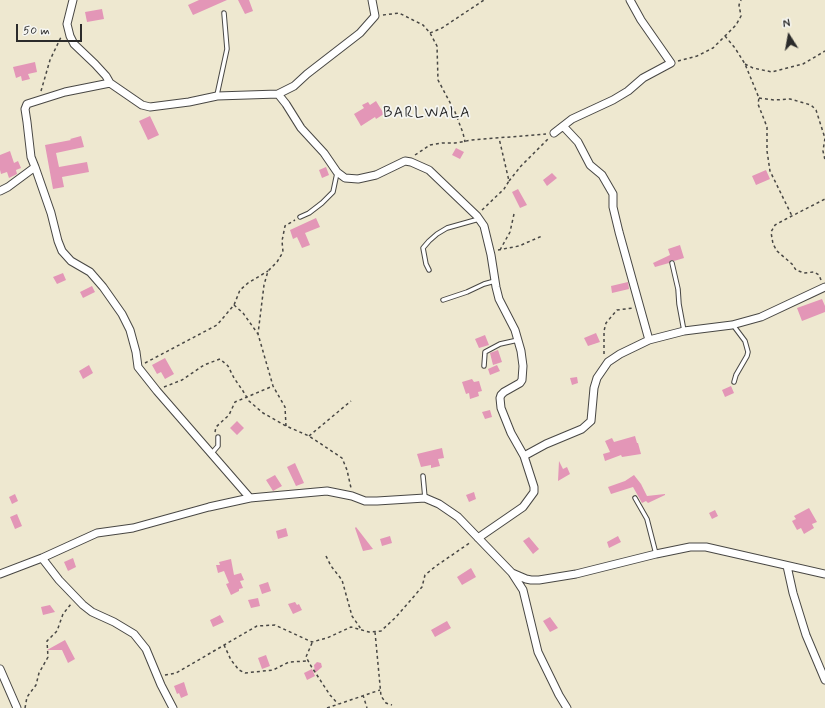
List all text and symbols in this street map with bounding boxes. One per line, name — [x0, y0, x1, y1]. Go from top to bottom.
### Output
scale bar — [18, 16, 84, 42]
north arrow — [769, 16, 809, 56]
text: N — [782, 17, 792, 32]
text: 50 m — [23, 23, 50, 39]
district label: BARLWALA — [384, 105, 470, 123]

